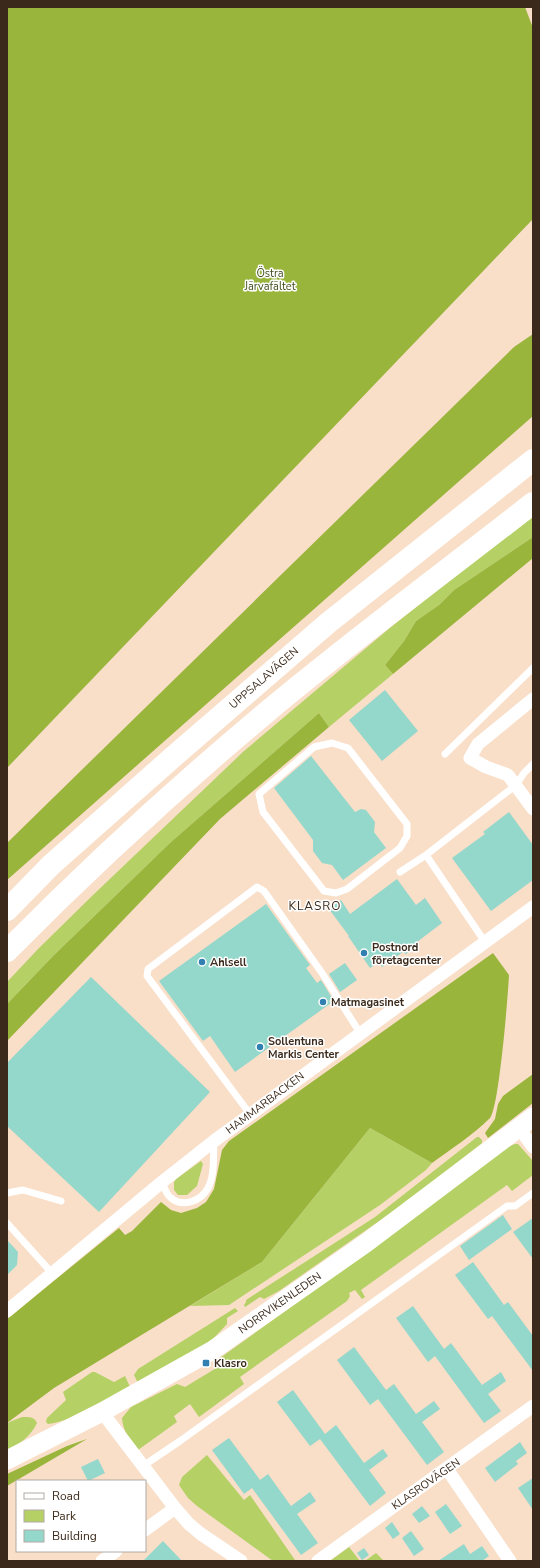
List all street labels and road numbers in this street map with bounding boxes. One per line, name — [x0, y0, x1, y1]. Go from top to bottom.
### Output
street label: UPPSALAVÄGEN — [226, 644, 302, 712]
street label: HAMMARBACKEN — [223, 1069, 307, 1137]
street label: NORRVIKENLEDEN — [236, 1269, 324, 1337]
street label: KLASROVÄGEN — [389, 1455, 463, 1513]

